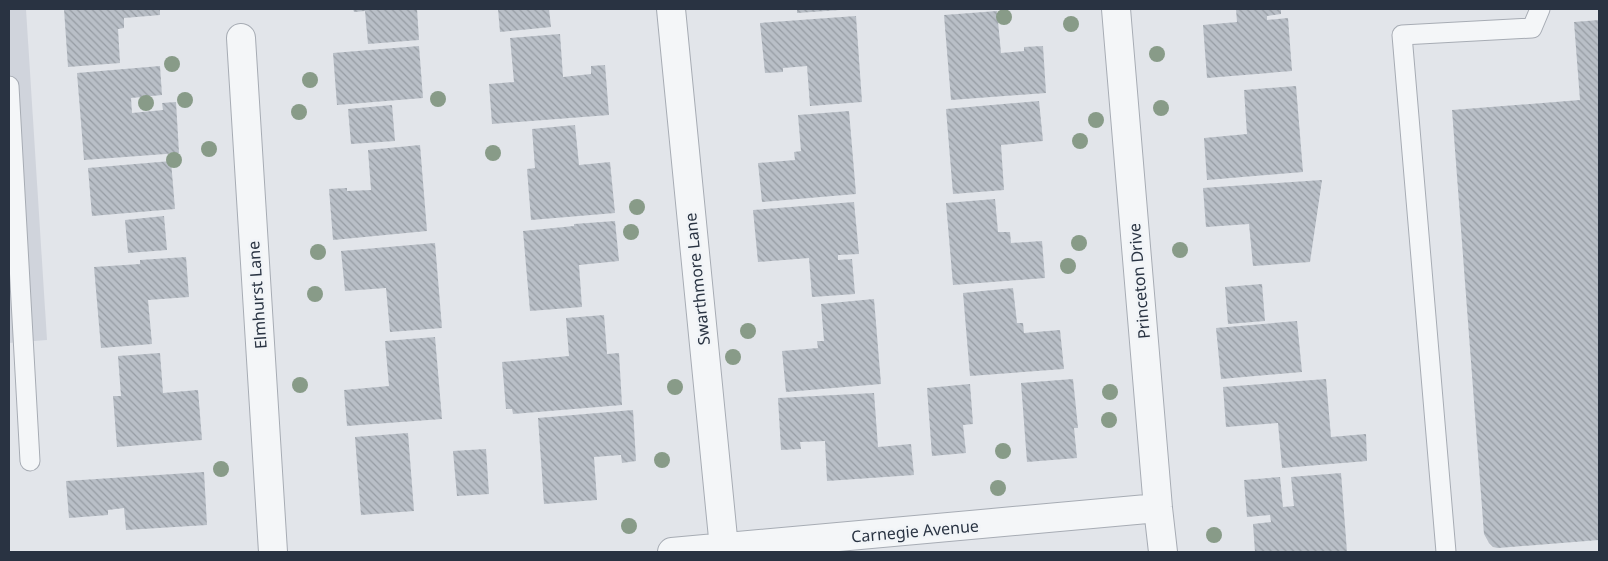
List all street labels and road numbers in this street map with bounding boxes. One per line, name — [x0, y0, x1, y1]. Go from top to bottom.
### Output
street label: Swarthmore Lane — [679, 212, 715, 346]
street label: Princeton Drive — [1123, 222, 1155, 340]
street label: Elmhurst Lane — [242, 240, 272, 350]
street label: Carnegie Avenue — [850, 514, 980, 548]

